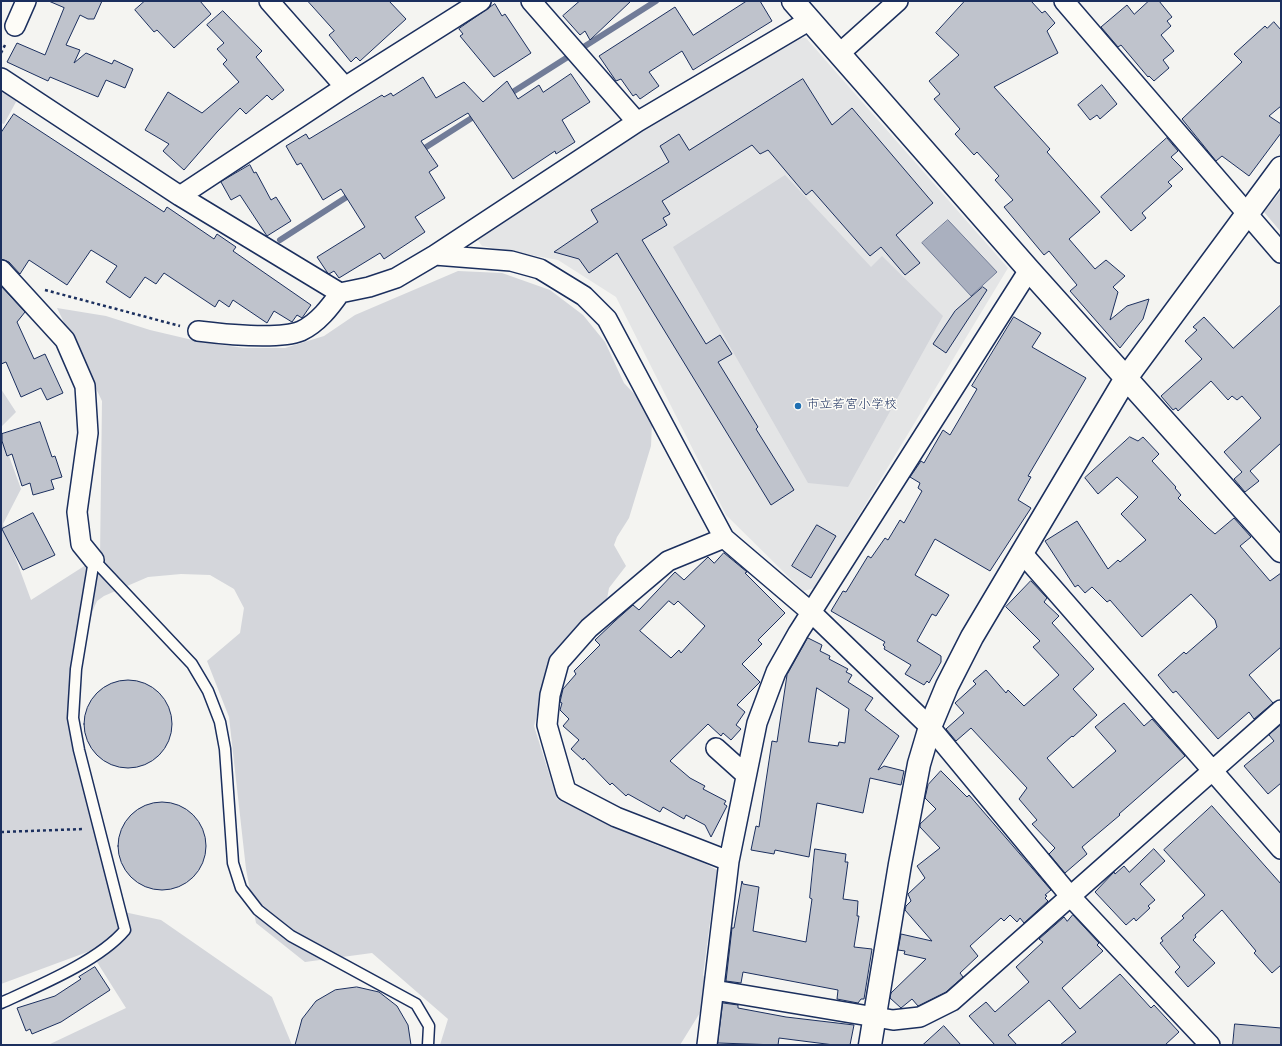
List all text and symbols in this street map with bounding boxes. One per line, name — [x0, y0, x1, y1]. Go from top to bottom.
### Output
place label: 市立若宮小学校 — [806, 398, 897, 414]
marker: 市立若宮小学校 — [793, 401, 803, 411]

